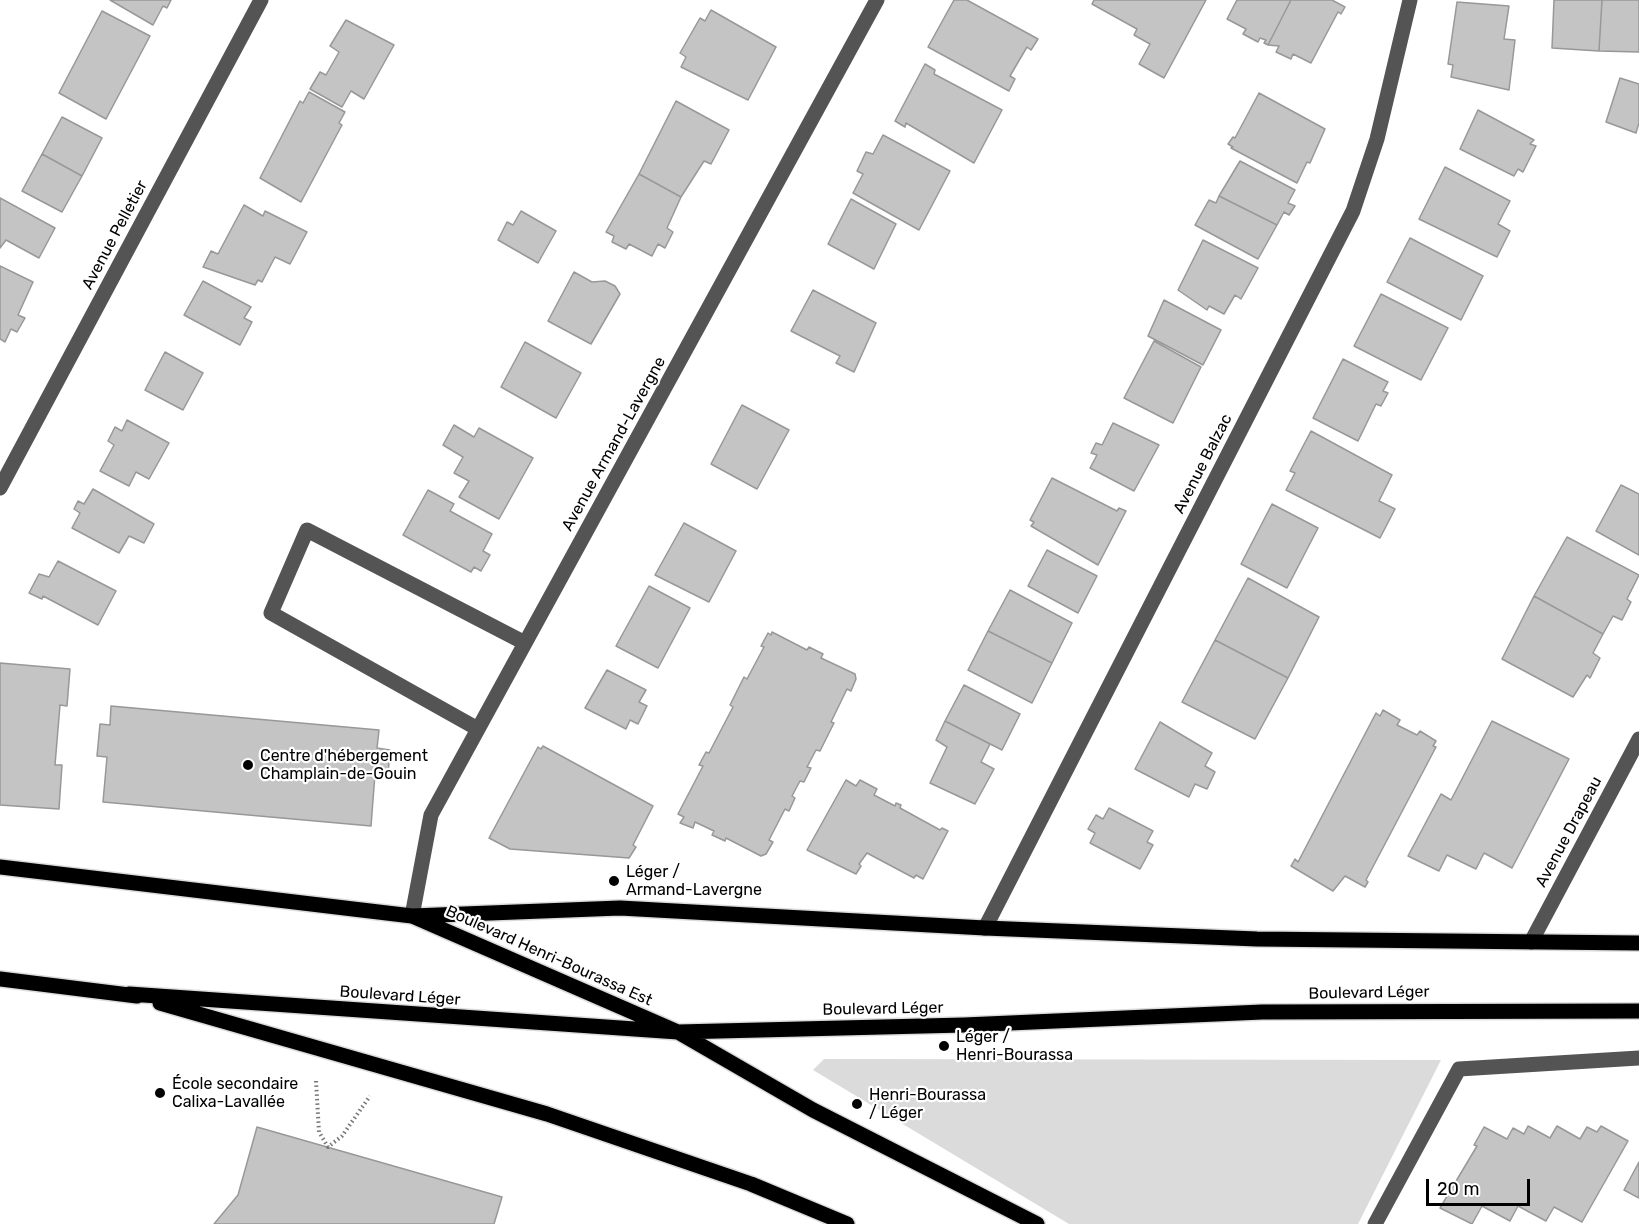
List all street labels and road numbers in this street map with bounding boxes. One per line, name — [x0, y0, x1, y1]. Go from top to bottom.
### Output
street label: Avenue Pelletier — [78, 177, 152, 293]
street label: Avenue Armand-Lavergne — [558, 354, 670, 534]
street label: Avenue Balzac — [1170, 411, 1236, 517]
street label: Avenue Drapeau — [1532, 773, 1606, 891]
street label: Boulevard Henri-Bourassa Est — [443, 902, 655, 1010]
street label: Boulevard Léger — [339, 982, 461, 1010]
street label: Boulevard Léger — [1308, 982, 1430, 1004]
street label: Boulevard Léger — [822, 998, 944, 1020]

